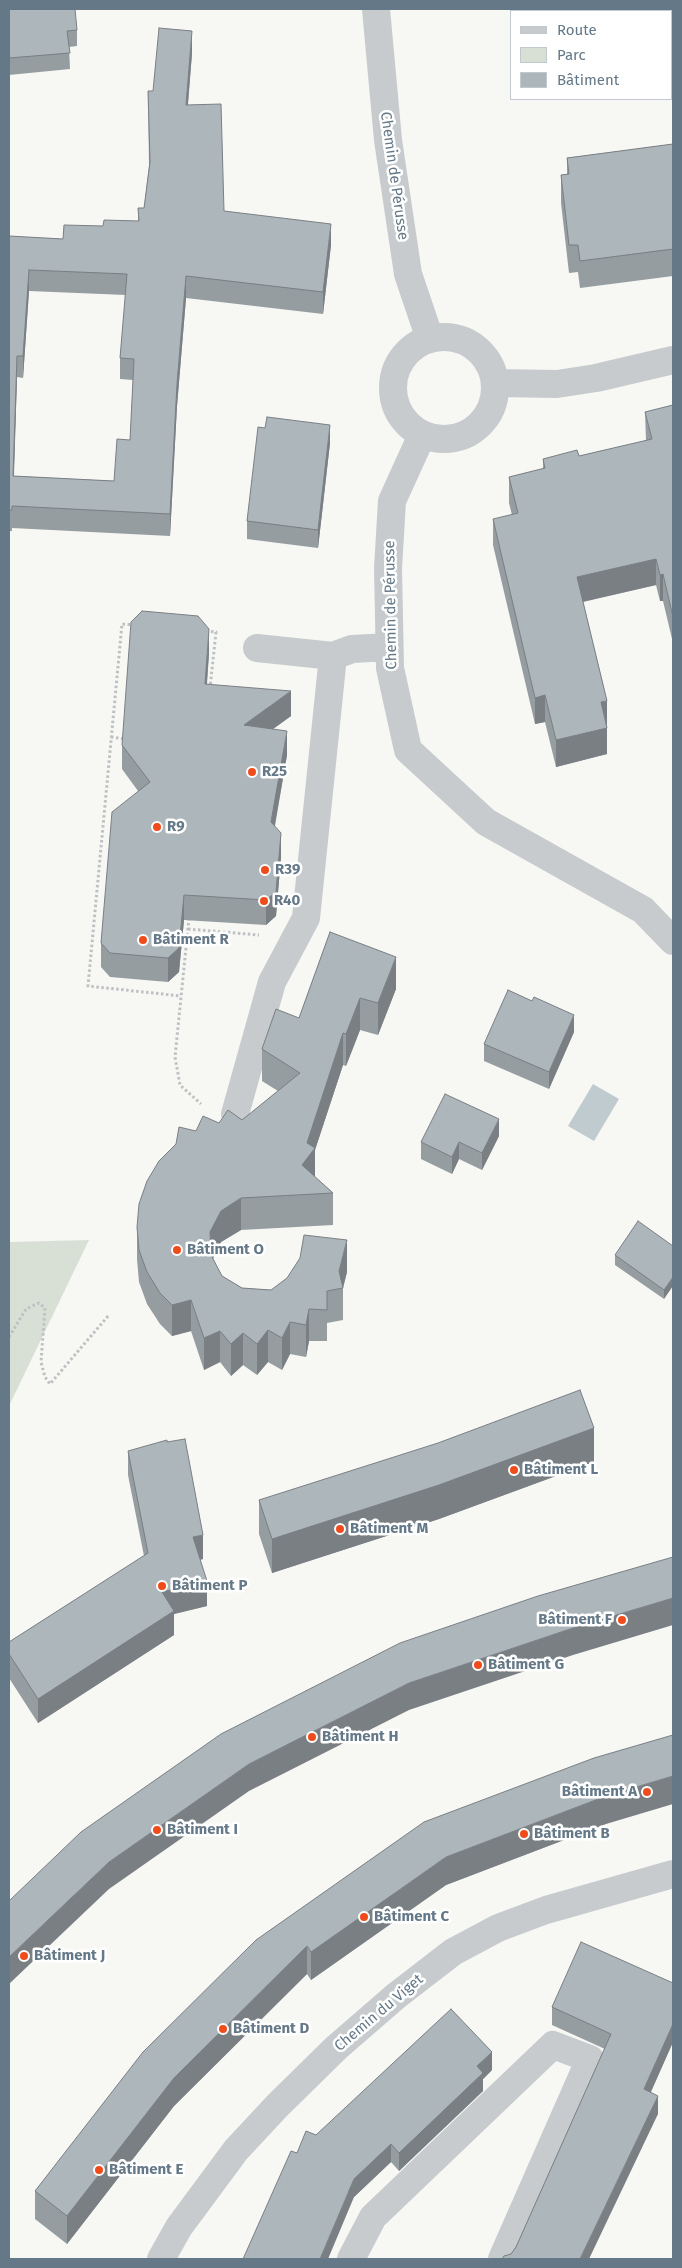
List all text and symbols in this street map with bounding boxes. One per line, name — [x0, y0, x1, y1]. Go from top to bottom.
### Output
legend — [510, 10, 672, 100]
text: Route — [557, 21, 597, 39]
text: Parc — [557, 46, 586, 64]
text: Bâtiment — [557, 71, 619, 89]
street label: Chemin de Pérusse — [376, 111, 412, 241]
street label: Chemin de Pérusse — [381, 540, 401, 670]
place label: R25 — [262, 763, 287, 781]
marker: R25 — [246, 766, 258, 778]
place label: R9 — [167, 818, 185, 836]
marker: R9 — [151, 821, 163, 833]
place label: R39 — [275, 861, 300, 879]
marker: R39 — [259, 864, 271, 876]
place label: R40 — [274, 892, 300, 910]
marker: R40 — [258, 895, 270, 907]
place label: Bâtiment R — [153, 931, 229, 949]
marker: Bâtiment R — [137, 934, 149, 946]
place label: Bâtiment O — [187, 1241, 264, 1259]
marker: Bâtiment O — [171, 1244, 183, 1256]
place label: Bâtiment L — [524, 1461, 598, 1479]
marker: Bâtiment L — [508, 1464, 520, 1476]
place label: Bâtiment M — [350, 1520, 428, 1538]
marker: Bâtiment M — [334, 1523, 346, 1535]
place label: Bâtiment P — [172, 1577, 247, 1595]
marker: Bâtiment P — [156, 1580, 168, 1592]
place label: Bâtiment F — [538, 1611, 612, 1629]
marker: Bâtiment F — [616, 1614, 628, 1626]
place label: Bâtiment G — [488, 1656, 564, 1674]
marker: Bâtiment G — [472, 1659, 484, 1671]
place label: Bâtiment H — [322, 1728, 398, 1746]
marker: Bâtiment H — [306, 1731, 318, 1743]
place label: Bâtiment A — [562, 1783, 637, 1801]
marker: Bâtiment A — [641, 1786, 653, 1798]
place label: Bâtiment I — [167, 1821, 238, 1839]
marker: Bâtiment I — [151, 1824, 163, 1836]
place label: Bâtiment B — [534, 1825, 610, 1843]
marker: Bâtiment B — [518, 1828, 530, 1840]
place label: Bâtiment C — [374, 1908, 449, 1926]
marker: Bâtiment C — [358, 1911, 370, 1923]
place label: Bâtiment J — [34, 1947, 105, 1965]
marker: Bâtiment J — [18, 1950, 30, 1962]
street label: Chemin du Viget — [331, 1971, 427, 2055]
place label: Bâtiment D — [233, 2020, 309, 2038]
marker: Bâtiment D — [217, 2023, 229, 2035]
place label: Bâtiment E — [109, 2161, 183, 2179]
marker: Bâtiment E — [93, 2164, 105, 2176]

